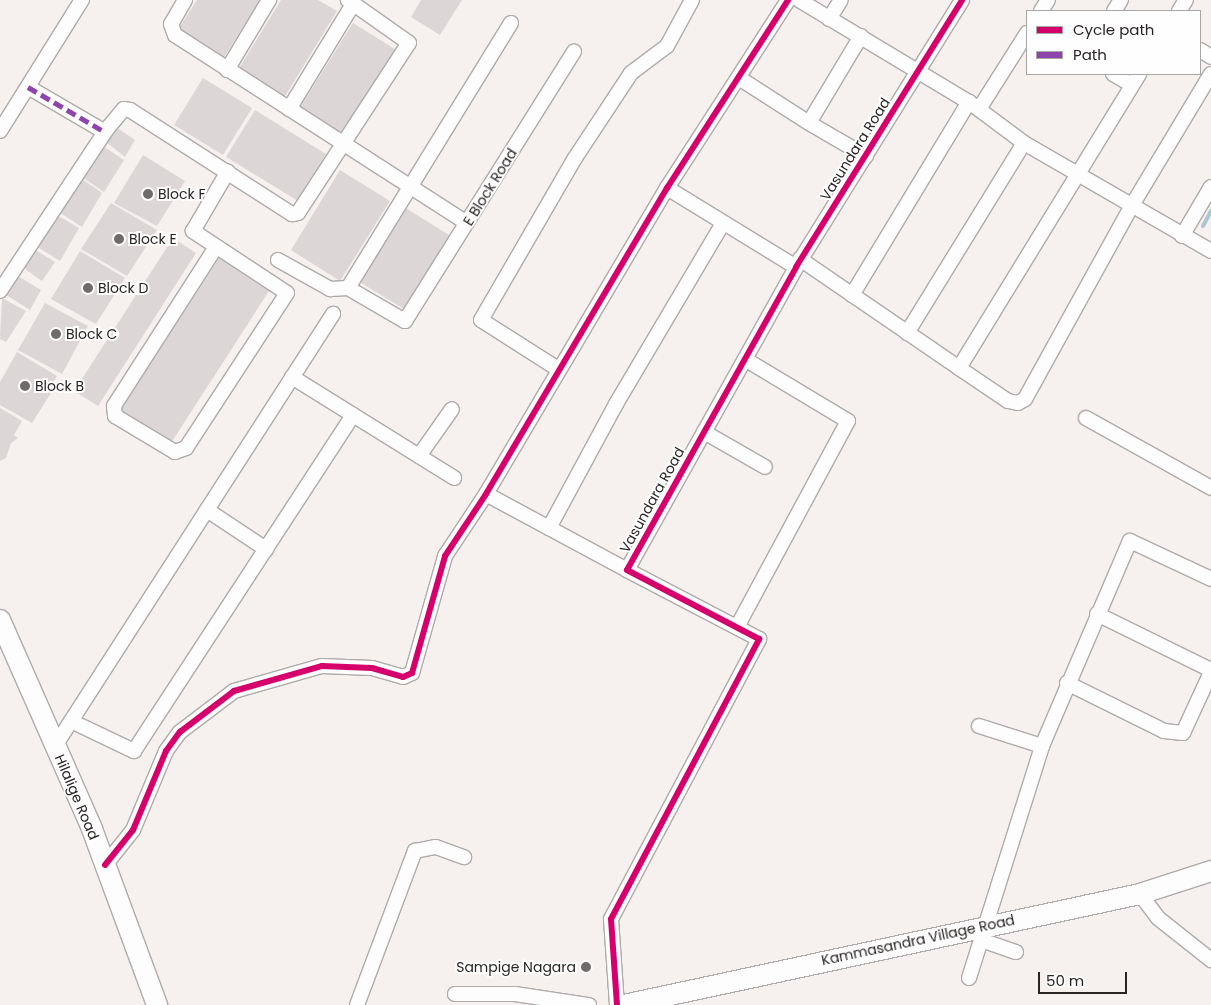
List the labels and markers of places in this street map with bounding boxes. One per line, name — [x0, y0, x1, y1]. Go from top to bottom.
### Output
place label: Block F — [158, 186, 205, 202]
marker: Block F — [142, 188, 154, 200]
place label: Block E — [129, 231, 177, 247]
marker: Block E — [113, 233, 125, 245]
place label: Block D — [98, 280, 148, 296]
marker: Block D — [82, 282, 94, 294]
place label: Block C — [66, 326, 117, 342]
marker: Block C — [50, 328, 62, 340]
place label: Block B — [35, 378, 84, 394]
marker: Block B — [19, 380, 31, 392]
place label: Sampige Nagara — [456, 959, 576, 975]
marker: Sampige Nagara — [580, 961, 592, 973]

